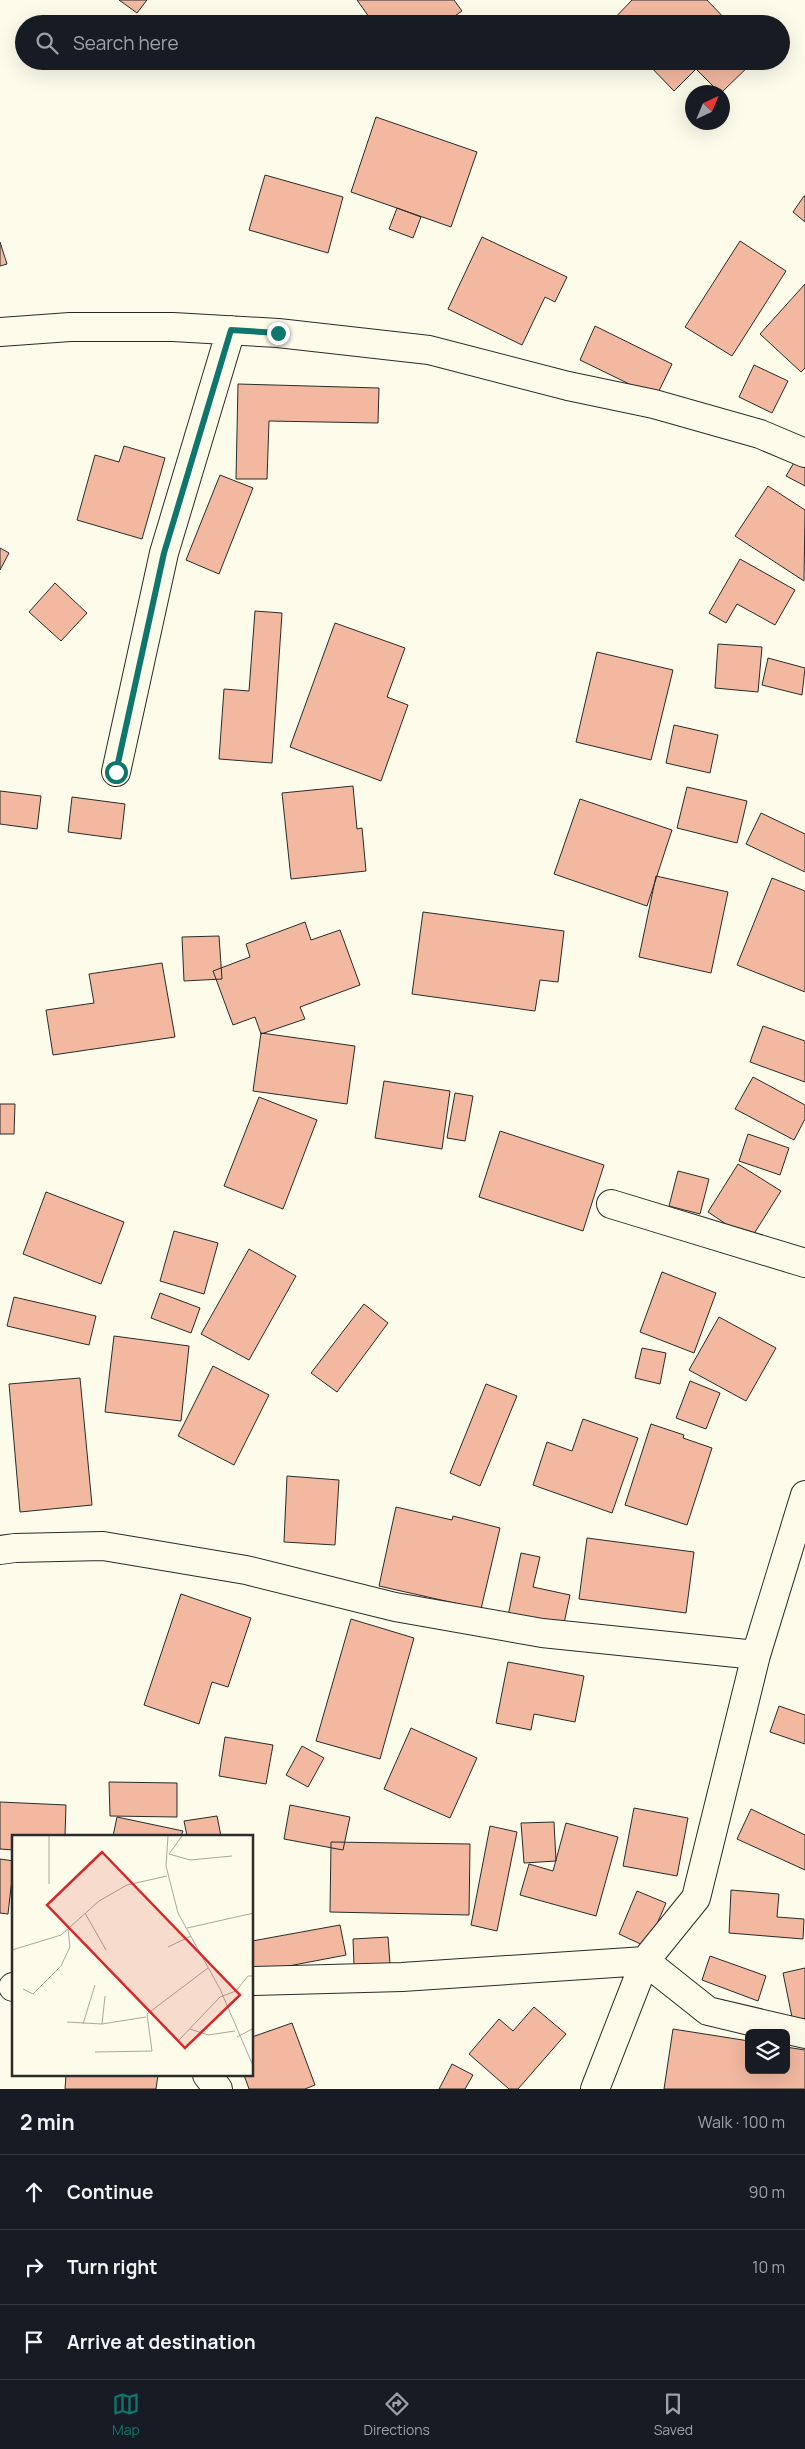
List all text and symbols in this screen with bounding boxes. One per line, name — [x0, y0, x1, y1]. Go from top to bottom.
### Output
search box — [15, 15, 790, 70]
icon: search — [33, 29, 61, 57]
text: Search here — [73, 30, 179, 56]
north arrow — [685, 85, 730, 130]
route end — [267, 322, 290, 345]
route start — [105, 761, 128, 784]
inset map — [12, 1835, 254, 2076]
map controls — [745, 2029, 790, 2074]
button: layers — [745, 2029, 790, 2074]
text: 2 min — [20, 2108, 75, 2136]
text: Walk · 100 m — [698, 2111, 785, 2133]
icon: ahead — [20, 2178, 48, 2206]
text: Continue — [67, 2179, 153, 2205]
text: 90 m — [749, 2181, 785, 2203]
icon: right — [20, 2253, 48, 2281]
text: Turn right — [67, 2254, 157, 2280]
text: 10 m — [752, 2256, 785, 2278]
icon: arrive — [20, 2328, 48, 2356]
text: Arrive at destination — [67, 2329, 256, 2355]
tab: Map — [112, 2390, 140, 2439]
tab: Directions — [364, 2390, 430, 2439]
tab: Saved — [654, 2390, 693, 2439]

